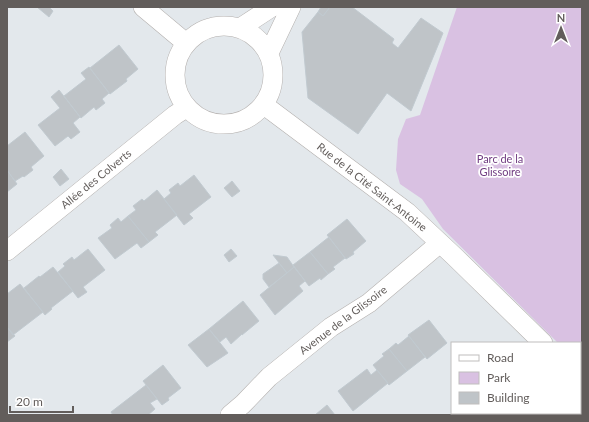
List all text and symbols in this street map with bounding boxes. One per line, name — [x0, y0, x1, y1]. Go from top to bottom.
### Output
north arrow — [541, 8, 581, 48]
text: N — [557, 11, 565, 24]
street label: Rue de la Cité Saint-Antoine — [315, 140, 430, 234]
street label: Allée des Colverts — [58, 146, 134, 211]
park label: Parc de la Glissoire — [477, 152, 523, 178]
street label: Avenue de la Glissoire — [296, 282, 389, 357]
legend — [451, 342, 581, 414]
text: Road — [487, 350, 514, 365]
text: Park — [487, 370, 511, 385]
scale bar — [10, 388, 73, 414]
text: Building — [487, 390, 530, 405]
text: 20 m — [16, 394, 43, 409]

